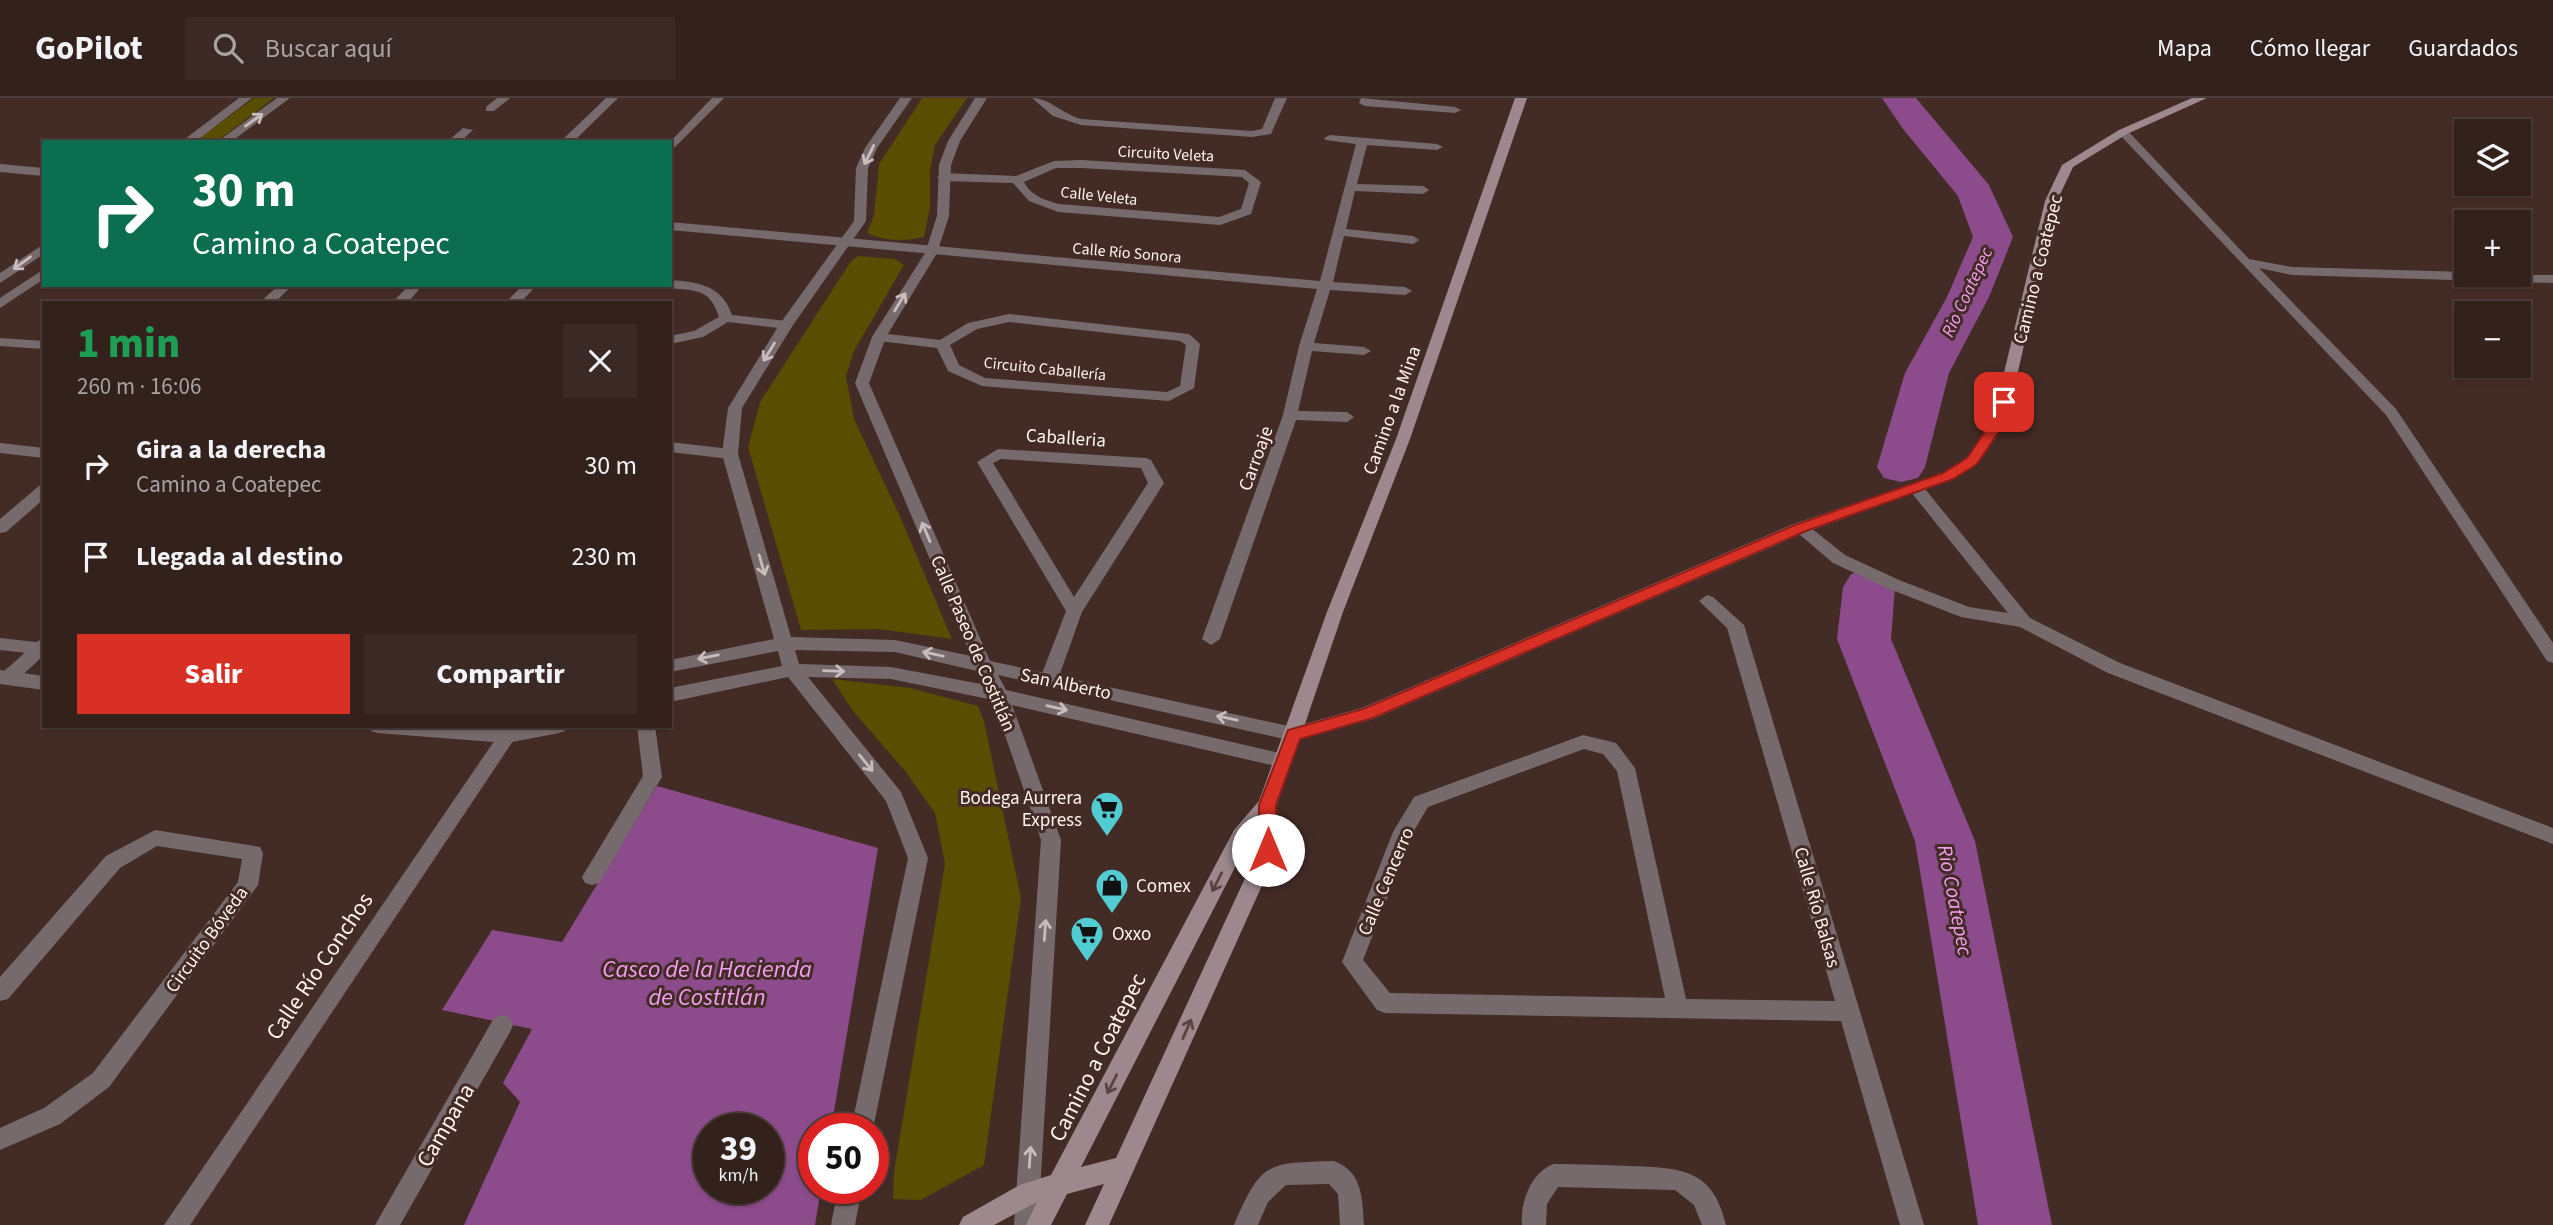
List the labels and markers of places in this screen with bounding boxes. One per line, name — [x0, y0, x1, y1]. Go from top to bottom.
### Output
pin — [1974, 372, 2034, 432]
place label: Bodega Aurrera Express — [959, 785, 1082, 834]
supermarket icon: Bodega Aurrera Express — [1088, 789, 1126, 838]
shop icon: Comex — [1093, 866, 1131, 915]
place label: Comex — [1136, 873, 1191, 900]
supermarket icon: Oxxo — [1068, 914, 1106, 963]
place label: Oxxo — [1112, 921, 1151, 948]

